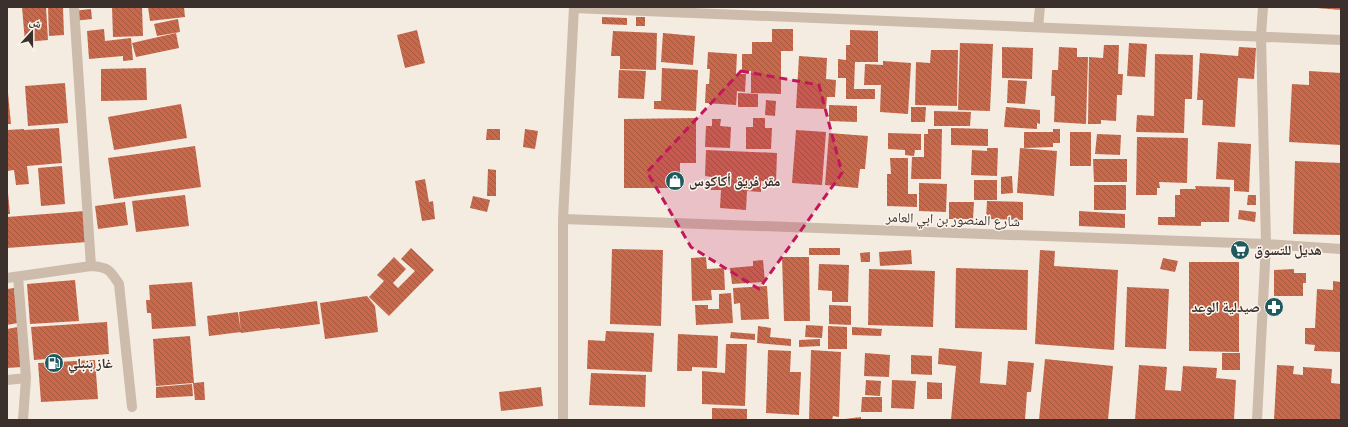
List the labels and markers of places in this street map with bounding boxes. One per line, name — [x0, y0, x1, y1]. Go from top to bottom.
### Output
shop icon: مقر فريق أكاكوس — [664, 170, 686, 192]
place label: مقر فريق أكاكوس — [689, 173, 780, 190]
supermarket icon: هديل للتسوق — [1229, 239, 1251, 261]
place label: هديل للتسوق — [1254, 242, 1322, 259]
pharmacy icon: صيدلية الوعد — [1263, 296, 1285, 318]
place label: صيدلية الوعد — [1191, 299, 1260, 316]
fuel station icon: غاز بنبلي — [43, 352, 65, 374]
place label: غاز بنبلي — [68, 355, 113, 374]

